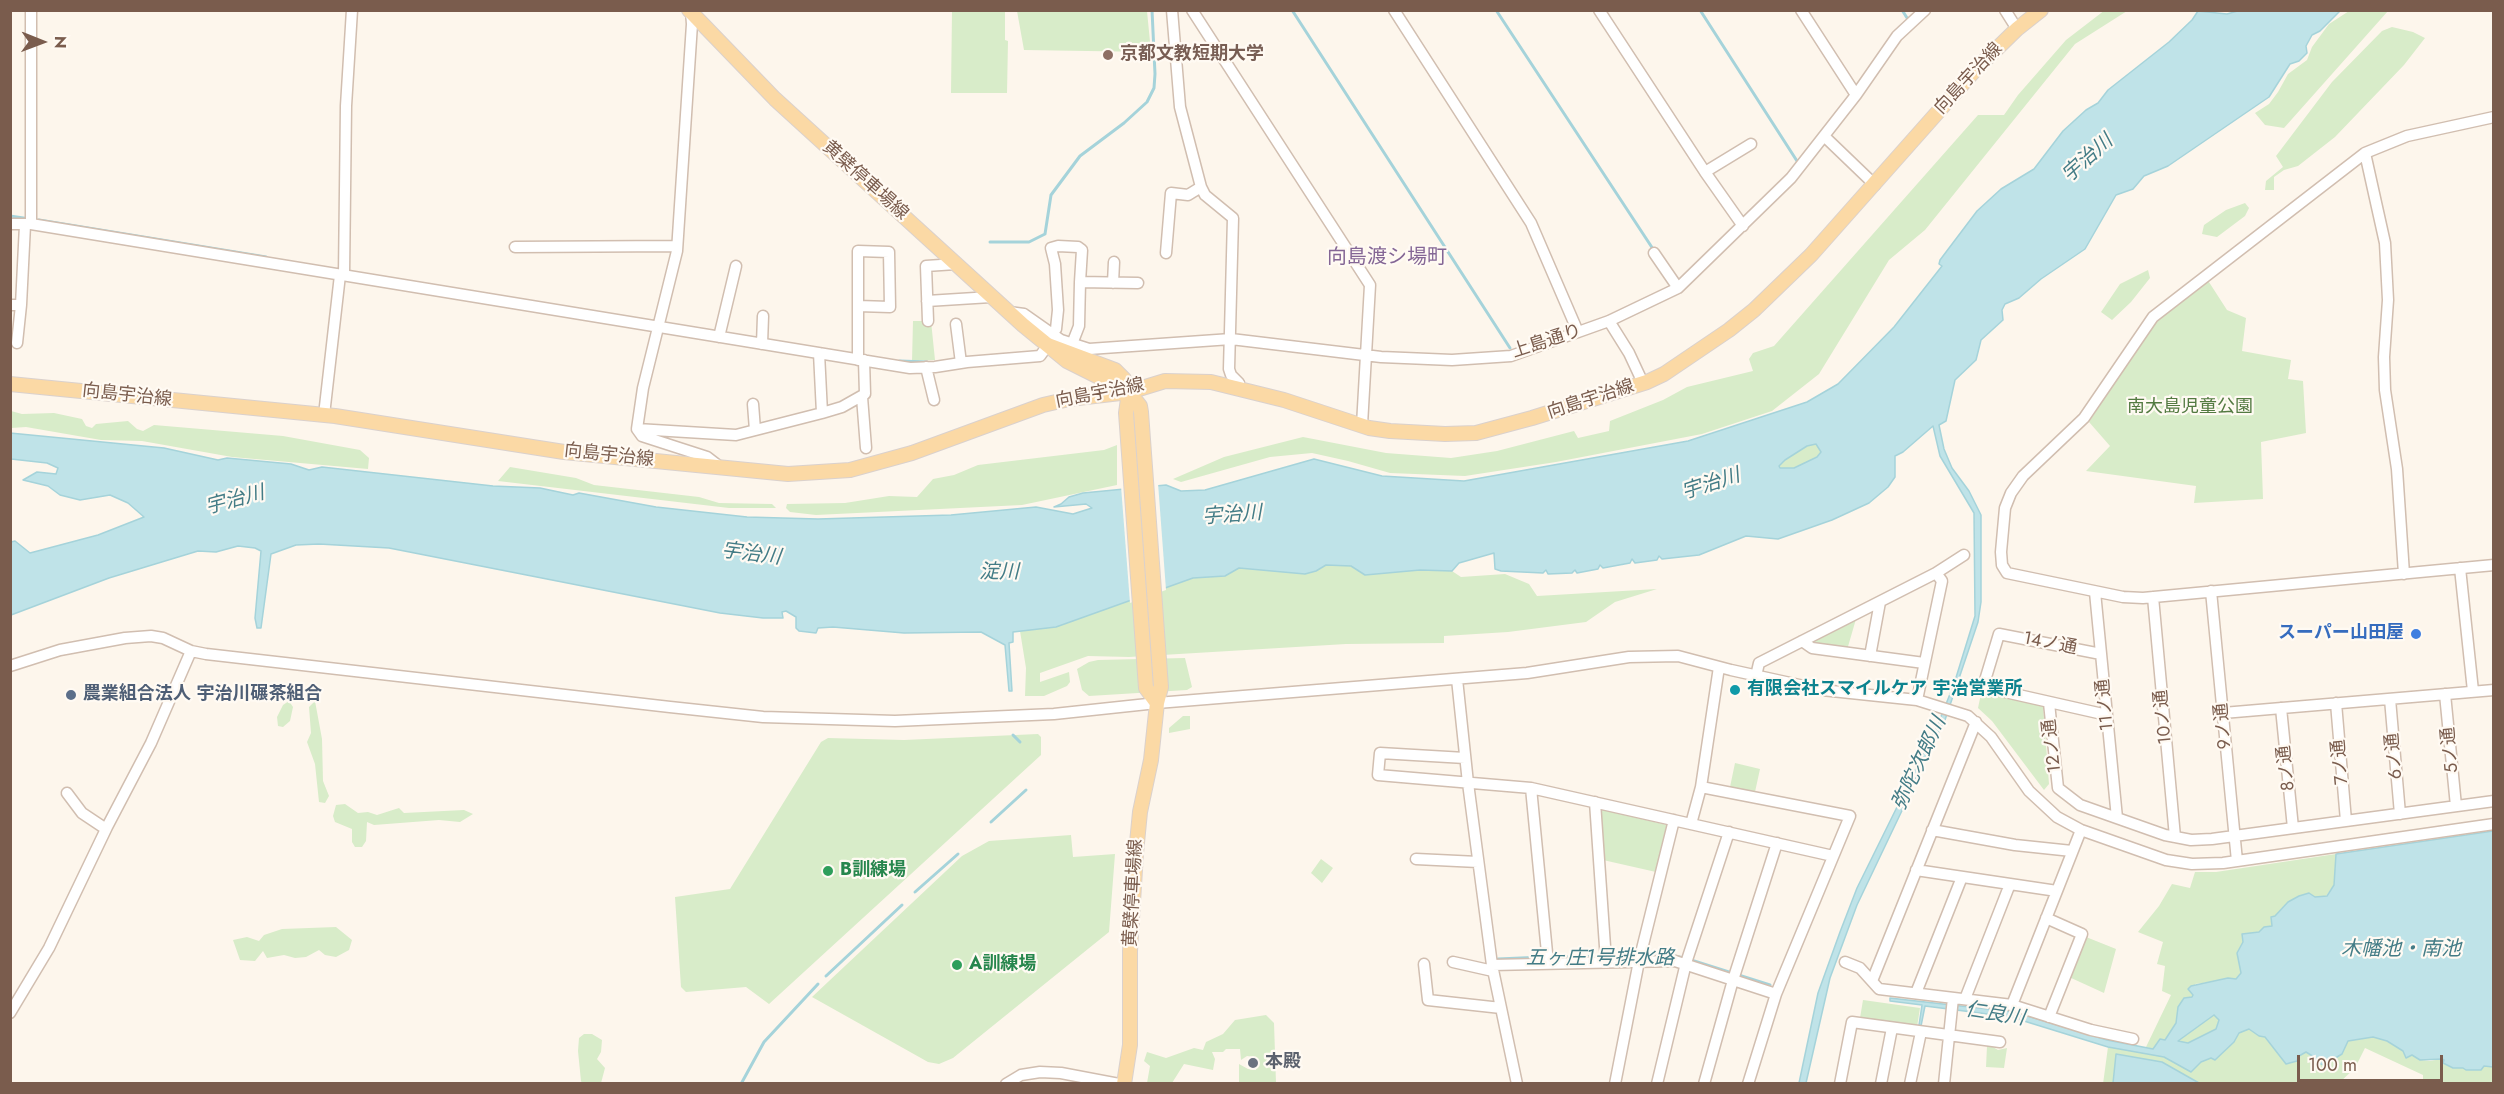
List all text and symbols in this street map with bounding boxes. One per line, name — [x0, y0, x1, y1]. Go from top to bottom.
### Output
north arrow — [12, 12, 72, 72]
text: N — [49, 36, 72, 49]
street label: 向島宇治線 — [1930, 39, 2008, 119]
place label: 京都文教短期大学 — [1120, 44, 1264, 66]
marker: 京都文教短期大学 — [1101, 48, 1115, 62]
water label: 宇治川 — [2058, 130, 2118, 188]
street label: 黄檗停車場線 — [818, 137, 912, 225]
district label: 向島渡シ場町 — [1327, 246, 1447, 270]
street label: 上島通り — [1509, 321, 1585, 363]
street label: 向島宇治線 — [1054, 375, 1146, 413]
street label: 向島宇治線 — [1545, 376, 1637, 424]
street label: 向島宇治線 — [81, 381, 173, 411]
park label: 南大島児童公園 — [2127, 397, 2253, 419]
street label: 向島宇治線 — [563, 441, 655, 471]
water label: 宇治川 — [1679, 464, 1743, 506]
water label: 宇治川 — [203, 482, 267, 520]
water label: 宇治川 — [1201, 502, 1263, 530]
water label: 宇治川 — [720, 539, 782, 571]
water label: 淀川 — [979, 561, 1019, 585]
place label: スーパー山田屋 — [2278, 623, 2404, 645]
marker: スーパー山田屋 — [2409, 627, 2423, 641]
street label: 14ノ通 — [2021, 628, 2079, 660]
street label: 11ノ通 — [2093, 678, 2119, 732]
place label: 有限会社スマイルケア 宇治営業所 — [1747, 679, 2022, 701]
marker: 有限会社スマイルケア 宇治営業所 — [1728, 683, 1742, 697]
place label: 農業組合法人 宇治川碾茶組合 — [83, 684, 322, 706]
marker: 農業組合法人 宇治川碾茶組合 — [64, 688, 78, 702]
street label: 10ノ通 — [2151, 689, 2177, 745]
street label: 9ノ通 — [2211, 702, 2237, 750]
water label: 弥陀次郎川 — [1888, 714, 1952, 814]
street label: 12ノ通 — [2039, 718, 2067, 774]
street label: 5ノ通 — [2438, 726, 2464, 774]
street label: 6ノ通 — [2382, 732, 2408, 780]
street label: 7ノ通 — [2328, 738, 2354, 786]
street label: 8ノ通 — [2274, 744, 2300, 792]
street label: 黄檗停車場線 — [1120, 839, 1148, 947]
place label: B訓練場 — [840, 860, 906, 882]
marker: B訓練場 — [821, 864, 835, 878]
water label: 木幡池・南池 — [2341, 938, 2461, 962]
water label: 五ヶ庄1号排水路 — [1526, 947, 1674, 971]
place label: A訓練場 — [969, 954, 1036, 976]
marker: A訓練場 — [950, 958, 964, 972]
water label: 仁良川 — [1963, 998, 2027, 1032]
scale bar — [2300, 1043, 2446, 1081]
place label: 本殿 — [1265, 1052, 1301, 1074]
text: 100 m — [2308, 1052, 2357, 1078]
marker: 本殿 — [1246, 1056, 1260, 1070]

